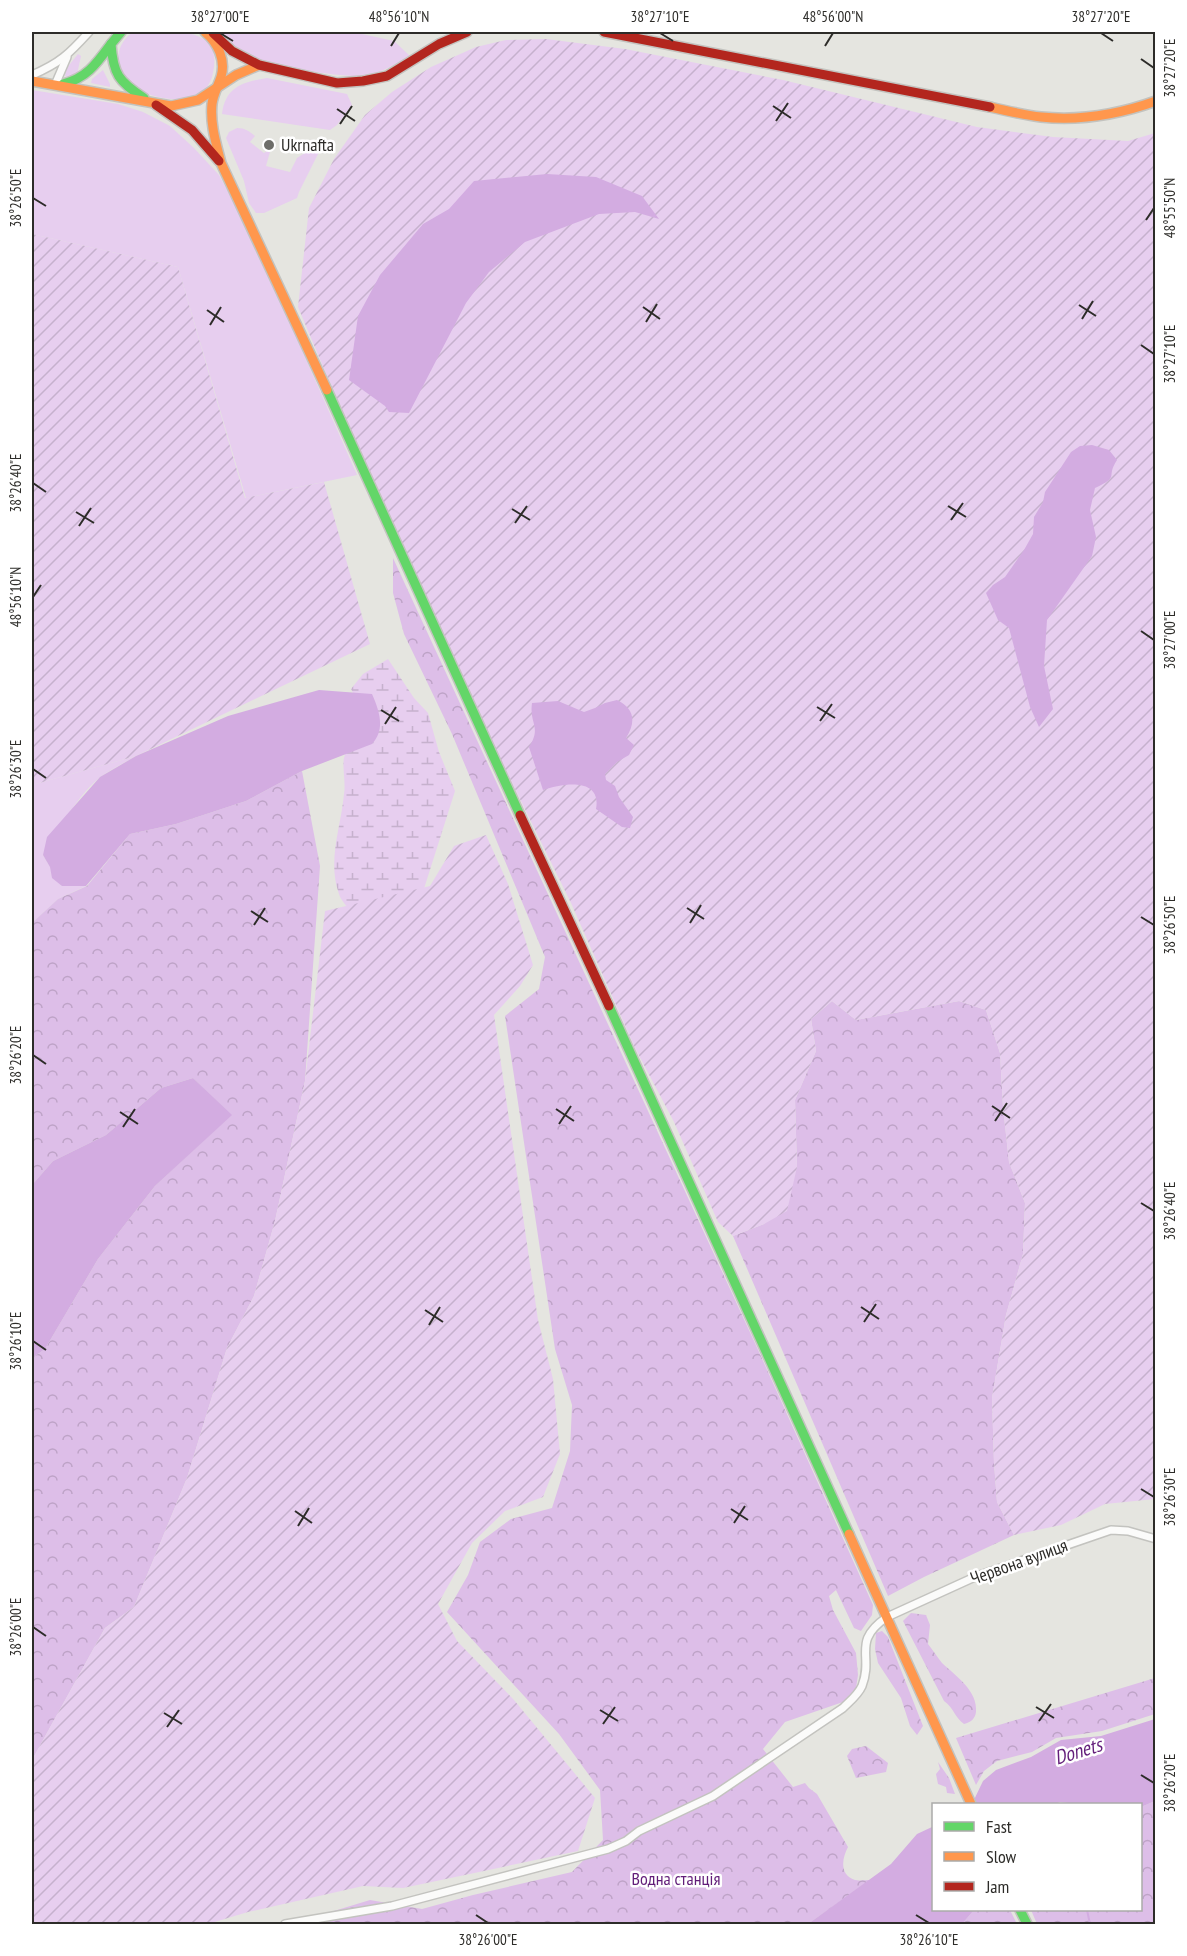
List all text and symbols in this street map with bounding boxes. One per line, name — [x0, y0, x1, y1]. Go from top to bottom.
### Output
text: 38°27'00"E — [190, 7, 250, 26]
text: 48°56'10"N — [369, 7, 429, 26]
text: 38°27'10"E — [630, 7, 690, 26]
text: 48°56'00"N — [803, 7, 863, 26]
text: 38°27'20"E — [1071, 7, 1131, 26]
text: 38°27'20"E — [1160, 38, 1179, 98]
place label: Ukrnafta — [281, 133, 334, 156]
marker: Ukrnafta — [262, 138, 276, 152]
text: 38°26'50"E — [6, 168, 25, 228]
text: 48°55'50"N — [1160, 178, 1179, 238]
text: 38°27'10"E — [1160, 324, 1179, 384]
text: 38°26'40"E — [6, 453, 25, 513]
text: 48°56'10"N — [6, 567, 25, 627]
text: 38°27'00"E — [1160, 610, 1179, 670]
text: 38°26'30"E — [6, 739, 25, 799]
text: 38°26'50"E — [1160, 895, 1179, 955]
text: 38°26'20"E — [6, 1025, 25, 1085]
text: 38°26'40"E — [1160, 1181, 1179, 1241]
text: 38°26'10"E — [6, 1311, 25, 1371]
text: 38°26'30"E — [1160, 1467, 1179, 1527]
street label: Червона вулиця — [967, 1533, 1071, 1590]
text: 38°26'00"E — [6, 1597, 25, 1657]
water label: Donets — [1051, 1731, 1107, 1771]
text: 38°26'20"E — [1160, 1753, 1179, 1813]
legend — [932, 1803, 1142, 1911]
text: Fast — [986, 1815, 1012, 1838]
text: Slow — [986, 1845, 1017, 1868]
park label: Водна станція — [632, 1867, 720, 1890]
text: Jam — [985, 1875, 1009, 1898]
text: 38°26'00"E — [458, 1930, 518, 1949]
text: 38°26'10"E — [899, 1930, 959, 1949]

